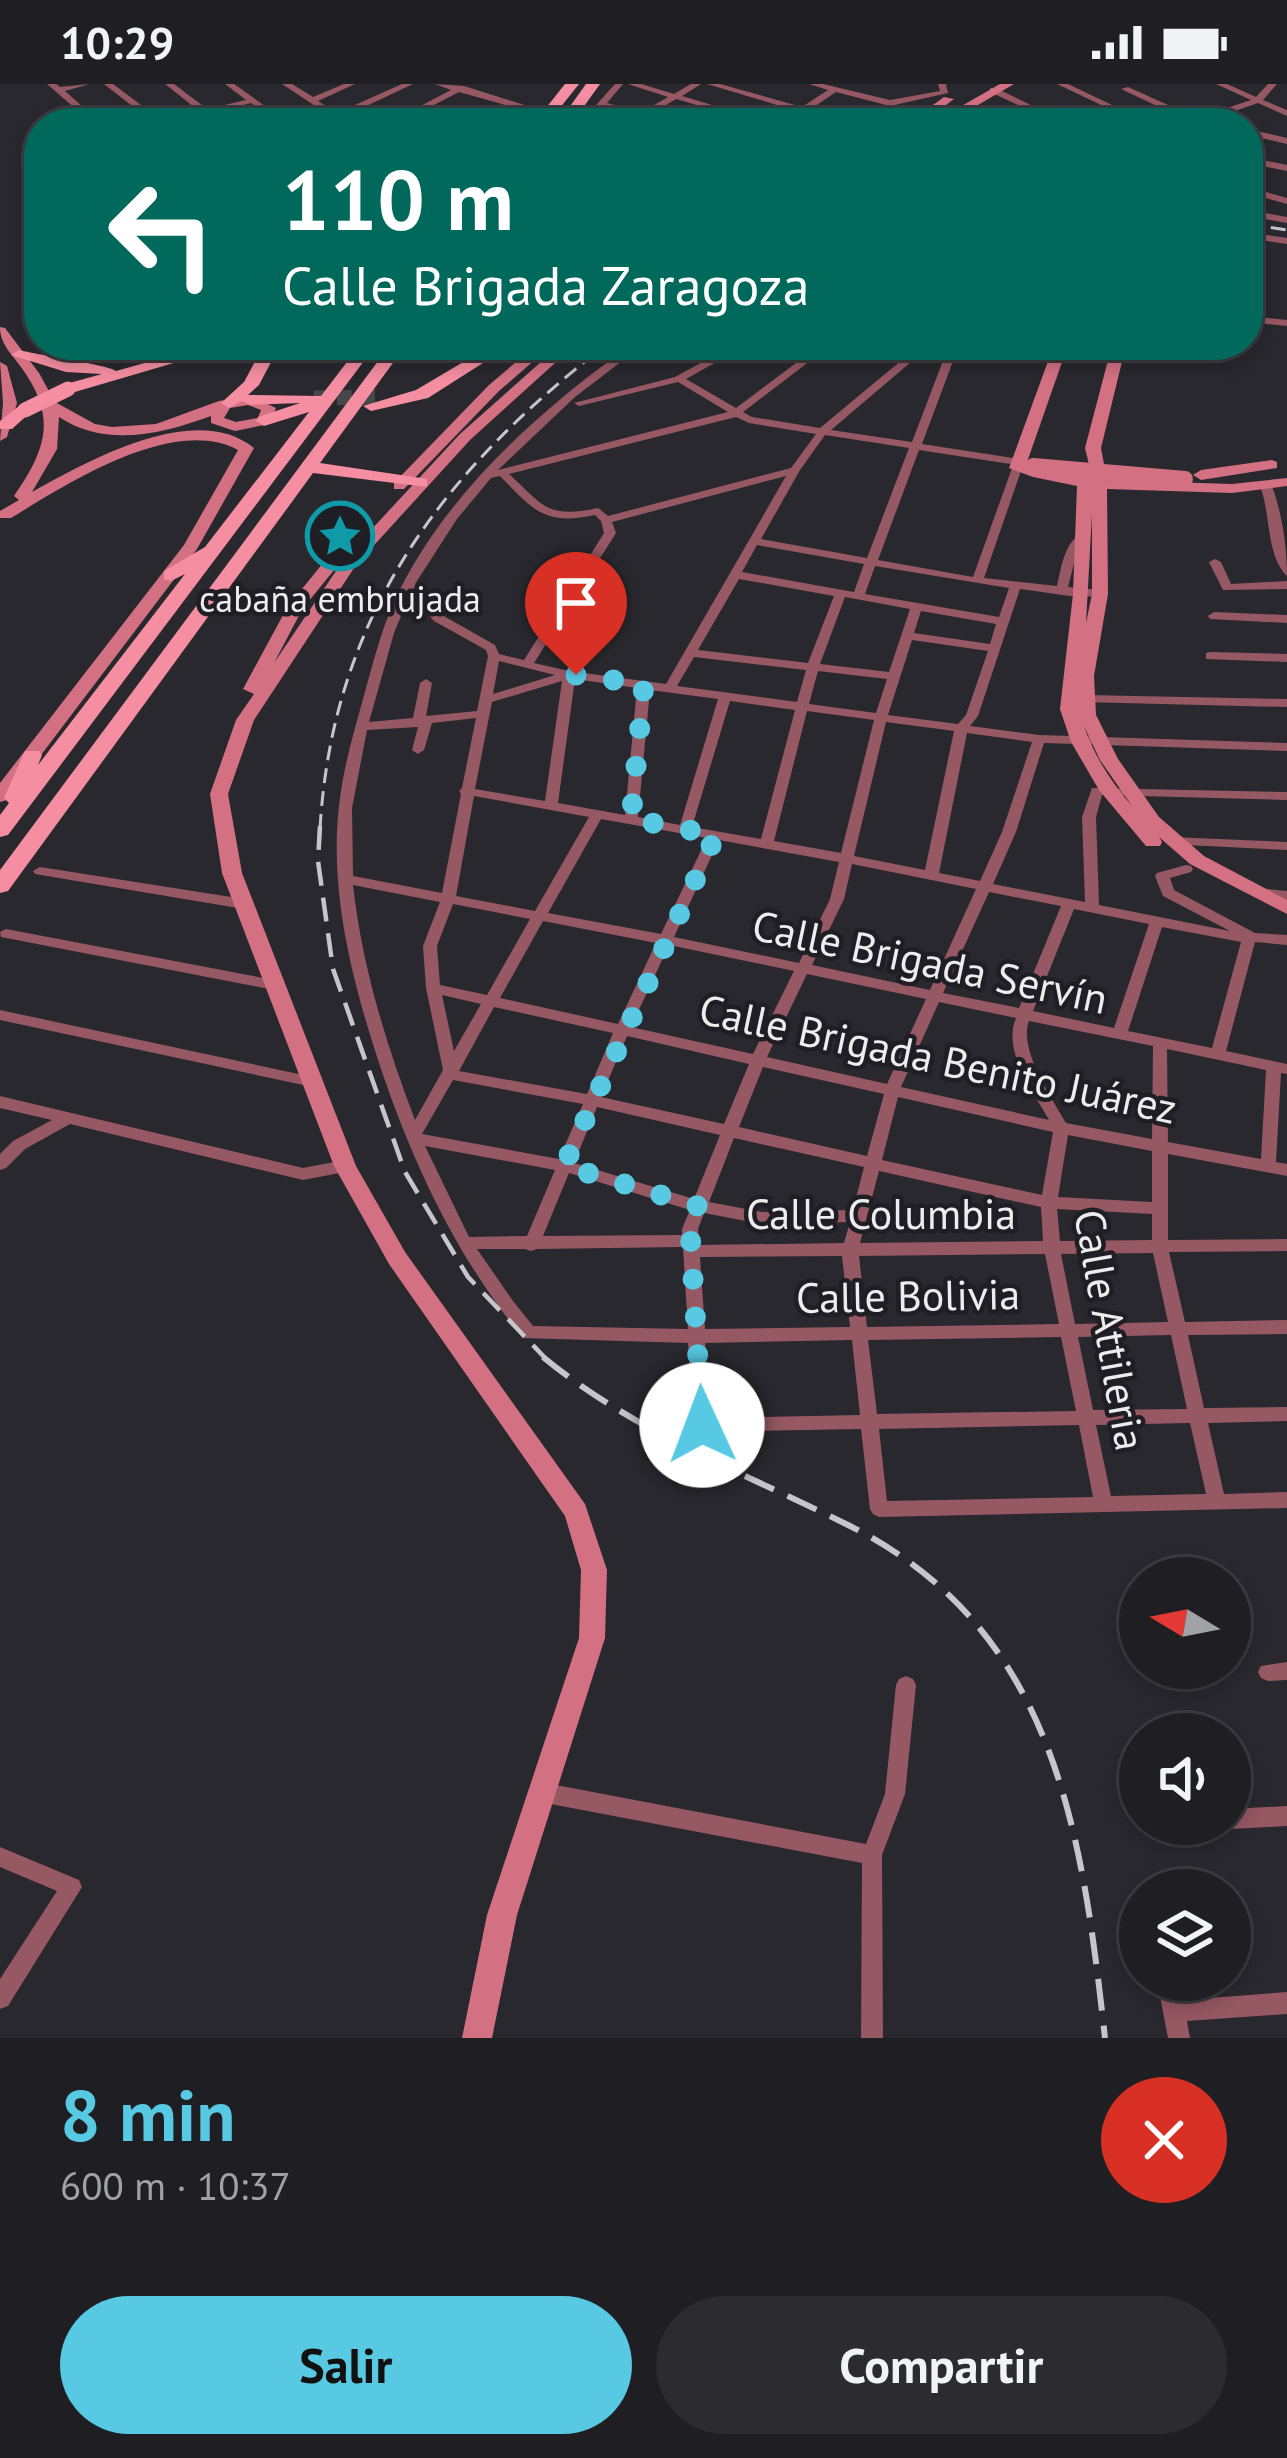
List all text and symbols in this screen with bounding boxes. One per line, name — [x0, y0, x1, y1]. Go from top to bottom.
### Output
text: 10:29 — [60, 13, 174, 71]
text: 110 m — [282, 144, 514, 253]
icon: left — [84, 156, 240, 312]
text: Calle Brigada Zaragoza — [282, 250, 809, 320]
place icon: cabaña embrujada — [305, 501, 375, 571]
pin — [525, 552, 627, 675]
icon: arrive — [543, 570, 609, 636]
place label: cabaña embrujada — [199, 575, 481, 622]
street label: Calle Brigada Servín — [748, 897, 1113, 1026]
street label: Calle Brigada Benito Juárez — [694, 981, 1182, 1136]
street label: Calle Columbia — [746, 1186, 1016, 1241]
street label: Calle Attileria — [1062, 1205, 1159, 1455]
street label: Calle Bolivia — [795, 1266, 1020, 1325]
position arrow — [639, 1362, 765, 1488]
north arrow — [1119, 1557, 1251, 1689]
map controls — [1119, 1557, 1251, 2001]
button: sound — [1119, 1713, 1251, 1845]
button: layers — [1119, 1869, 1251, 2001]
text: 8 min — [60, 2068, 236, 2161]
button: close — [1101, 2077, 1227, 2203]
text: 600 m · 10:37 — [60, 2160, 291, 2211]
button: Salir — [60, 2296, 632, 2434]
button: Compartir — [656, 2296, 1227, 2434]

